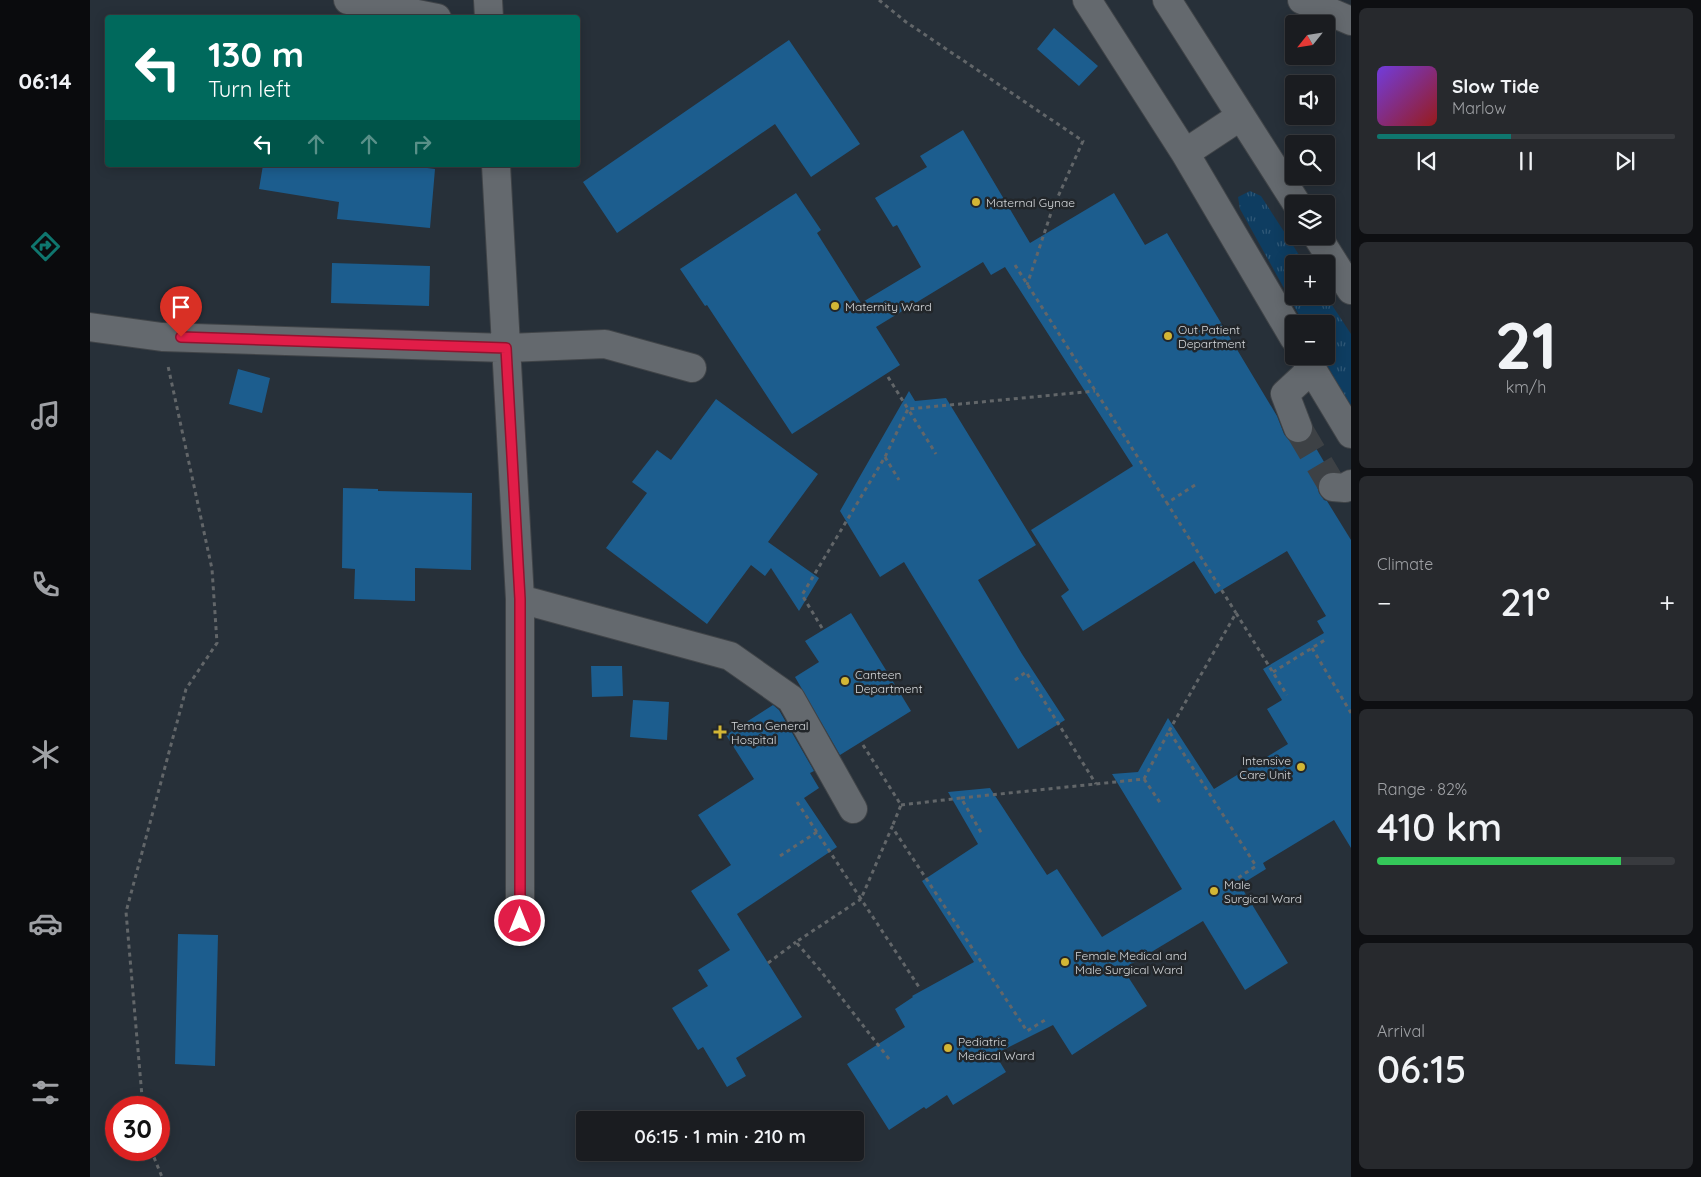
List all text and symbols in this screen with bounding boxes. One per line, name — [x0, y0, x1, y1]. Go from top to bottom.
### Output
north arrow — [1285, 15, 1335, 65]
map controls — [1285, 15, 1335, 365]
text: 130 m — [208, 32, 304, 76]
icon: left — [125, 35, 190, 100]
text: 06:14 — [18, 67, 72, 95]
text: Slow Tide — [1452, 74, 1540, 98]
text: Turn left — [208, 75, 291, 103]
button: sound — [1285, 75, 1335, 125]
text: Marlow — [1452, 98, 1506, 118]
icon: left — [249, 130, 277, 158]
icon: ahead — [302, 130, 330, 158]
icon: ahead — [355, 130, 383, 158]
icon: right — [408, 130, 436, 158]
button: search — [1285, 135, 1335, 185]
icon: previous — [1413, 147, 1441, 175]
icon: pause — [1512, 147, 1540, 175]
icon: next — [1611, 147, 1639, 175]
place label: Maternal Gynae — [986, 195, 1075, 210]
button: layers — [1285, 195, 1335, 245]
marker: Maternal Gynae — [970, 196, 982, 208]
icon: directions — [28, 229, 63, 264]
button: + — [1285, 255, 1335, 305]
pin — [160, 286, 202, 337]
icon: arrive — [167, 293, 195, 321]
place label: Maternity Ward — [845, 299, 932, 314]
marker: Maternity Ward — [829, 300, 841, 312]
text: 21 — [1495, 304, 1557, 385]
button: − — [1285, 315, 1335, 365]
place label: Out Patient Department — [1178, 322, 1245, 351]
marker: Out Patient Department — [1162, 330, 1174, 342]
text: km/h — [1506, 377, 1546, 397]
icon: music — [28, 398, 63, 433]
text: Climate — [1377, 554, 1433, 574]
icon: phone — [28, 567, 63, 602]
text: 21° — [1500, 578, 1550, 626]
text: − — [1377, 585, 1392, 620]
text: + — [1659, 585, 1675, 620]
place label: Canteen Department — [855, 667, 922, 696]
marker: Canteen Department — [839, 675, 851, 687]
place label: Tema General Hospital — [731, 718, 808, 747]
marker: Tema General Hospital — [713, 725, 727, 739]
icon: climate — [28, 737, 63, 772]
place label: Intensive Care Unit — [1239, 753, 1291, 782]
marker: Intensive Care Unit — [1295, 761, 1307, 773]
text: Range · 82% — [1377, 779, 1467, 799]
text: 410 km — [1377, 803, 1502, 851]
place label: Male Surgical Ward — [1224, 877, 1302, 906]
marker: Male Surgical Ward — [1208, 885, 1220, 897]
position arrow — [493, 894, 545, 946]
icon: car — [28, 906, 63, 941]
place label: Female Medical and Male Surgical Ward — [1075, 948, 1187, 977]
marker: Female Medical and Male Surgical Ward — [1059, 956, 1071, 968]
text: Arrival — [1377, 1021, 1425, 1041]
place label: Pediatric Medical Ward — [958, 1034, 1034, 1063]
marker: Pediatric Medical Ward — [942, 1042, 954, 1054]
text: 06:15 — [1377, 1045, 1466, 1093]
icon: filters — [28, 1075, 63, 1110]
speed limit sign: 30 — [105, 1096, 170, 1161]
text: 06:15 · 1 min · 210 m — [634, 1124, 806, 1148]

